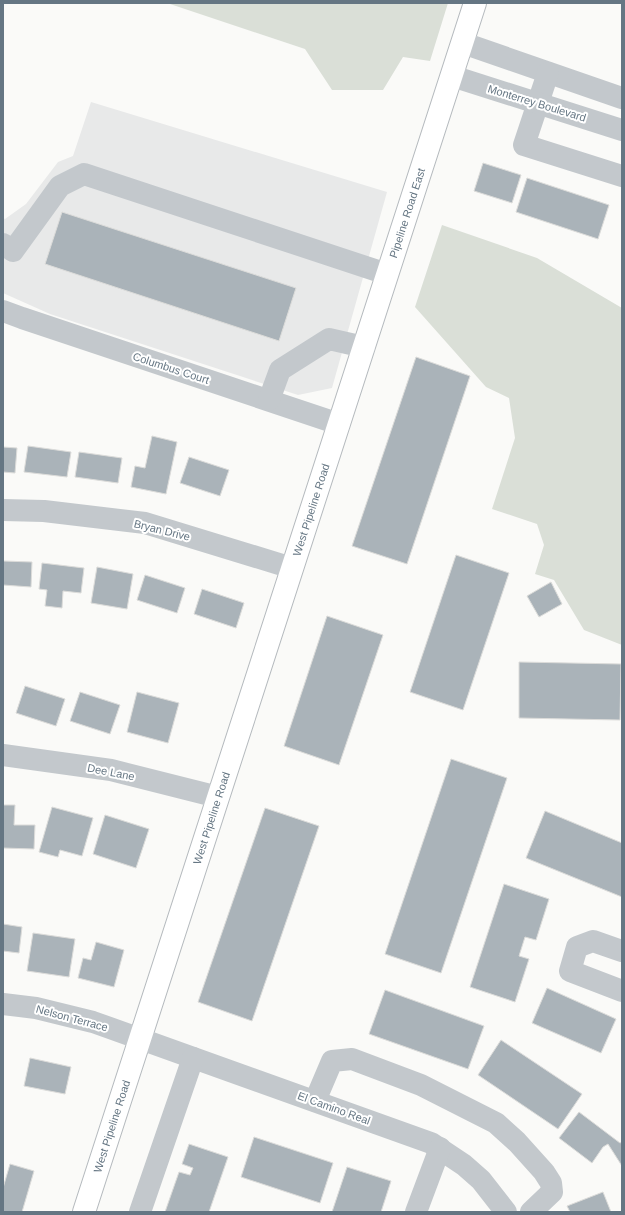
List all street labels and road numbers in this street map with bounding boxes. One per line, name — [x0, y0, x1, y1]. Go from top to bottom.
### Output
street label: Monterrey Boulevard — [486, 82, 588, 124]
street label: Pipeline Road East — [387, 167, 427, 259]
street label: Columbus Court — [131, 350, 211, 386]
street label: West Pipeline Road — [291, 462, 332, 558]
street label: Bryan Drive — [133, 517, 191, 543]
street label: Dee Lane — [86, 762, 136, 782]
street label: West Pipeline Road — [191, 770, 232, 866]
street label: Nelson Terrace — [35, 1003, 109, 1033]
street label: West Pipeline Road — [91, 1079, 132, 1174]
street label: El Camino Real — [296, 1089, 372, 1127]

